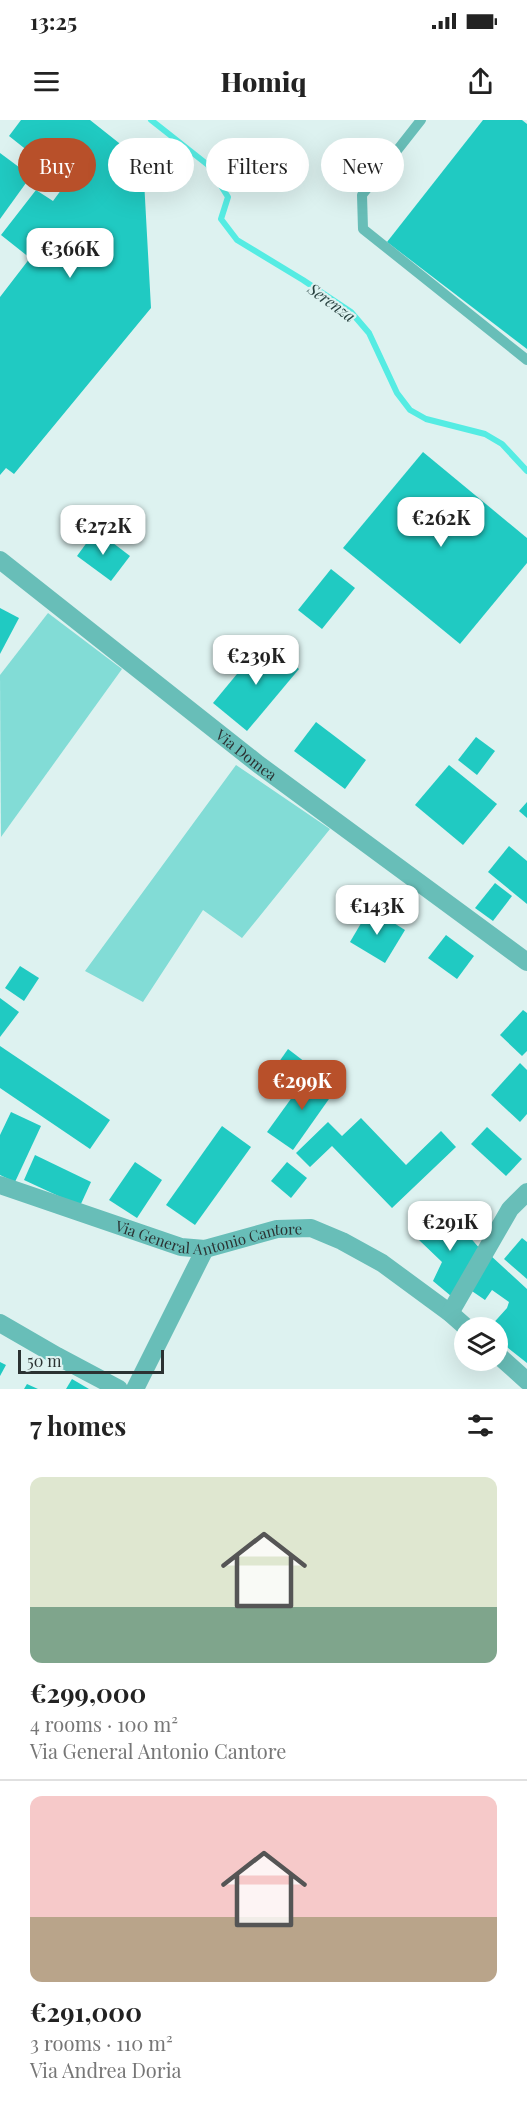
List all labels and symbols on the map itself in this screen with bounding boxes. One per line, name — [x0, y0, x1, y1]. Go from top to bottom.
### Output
pin: €366K — [28, 228, 112, 279]
water label: Serenza — [303, 277, 360, 326]
pin: €262K — [399, 497, 483, 548]
pin: €272K — [61, 505, 145, 556]
pin: €239K — [214, 635, 298, 686]
street label: Via Domea — [211, 724, 281, 785]
pin: €143K — [335, 885, 419, 936]
pin: €299K — [260, 1060, 344, 1111]
pin: €291K — [408, 1201, 492, 1252]
street label: Via General Antonio Cantore — [112, 1215, 302, 1259]
scale bar — [18, 1347, 164, 1374]

